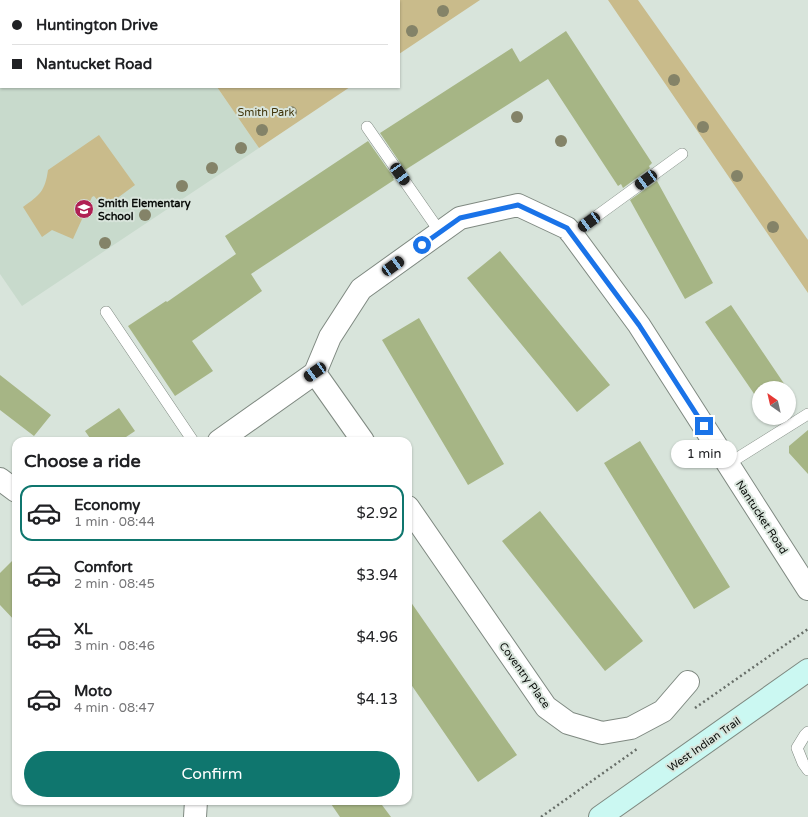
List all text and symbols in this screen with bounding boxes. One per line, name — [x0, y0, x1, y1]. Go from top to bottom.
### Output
text: Huntington Drive — [36, 16, 158, 34]
text: Nantucket Road — [36, 55, 152, 73]
park label: Smith Park — [238, 106, 294, 119]
car — [388, 161, 412, 187]
car — [633, 168, 659, 192]
place label: Smith Elementary School — [98, 197, 191, 223]
school or university icon: Smith Elementary School — [73, 198, 95, 220]
car — [576, 210, 602, 234]
route start — [413, 236, 431, 254]
car — [380, 254, 406, 278]
car — [302, 360, 328, 384]
north arrow — [752, 381, 796, 425]
map controls — [752, 381, 796, 425]
route end — [695, 417, 713, 435]
callout: 1 min — [671, 440, 737, 468]
text: 1 min — [687, 446, 721, 462]
text: Choose a ride — [24, 450, 141, 472]
street label: Nantucket Road — [733, 478, 790, 557]
icon: car — [26, 495, 62, 531]
text: Economy — [74, 496, 140, 514]
text: $2.92 — [357, 504, 398, 522]
text: 1 min · 08:44 — [74, 514, 155, 530]
icon: car — [26, 557, 62, 593]
text: Comfort — [74, 558, 133, 576]
text: $3.94 — [357, 566, 398, 584]
text: 2 min · 08:45 — [74, 576, 155, 592]
icon: car — [26, 619, 62, 655]
text: XL — [74, 620, 93, 638]
text: $4.96 — [357, 628, 398, 646]
text: 3 min · 08:46 — [74, 638, 155, 654]
street label: Coventry Place — [496, 640, 553, 711]
icon: car — [26, 681, 62, 717]
text: Moto — [74, 682, 112, 700]
text: $4.13 — [357, 690, 398, 708]
text: 4 min · 08:47 — [74, 700, 155, 716]
street label: West Indian Trail — [665, 714, 743, 774]
button: Confirm — [24, 751, 400, 797]

